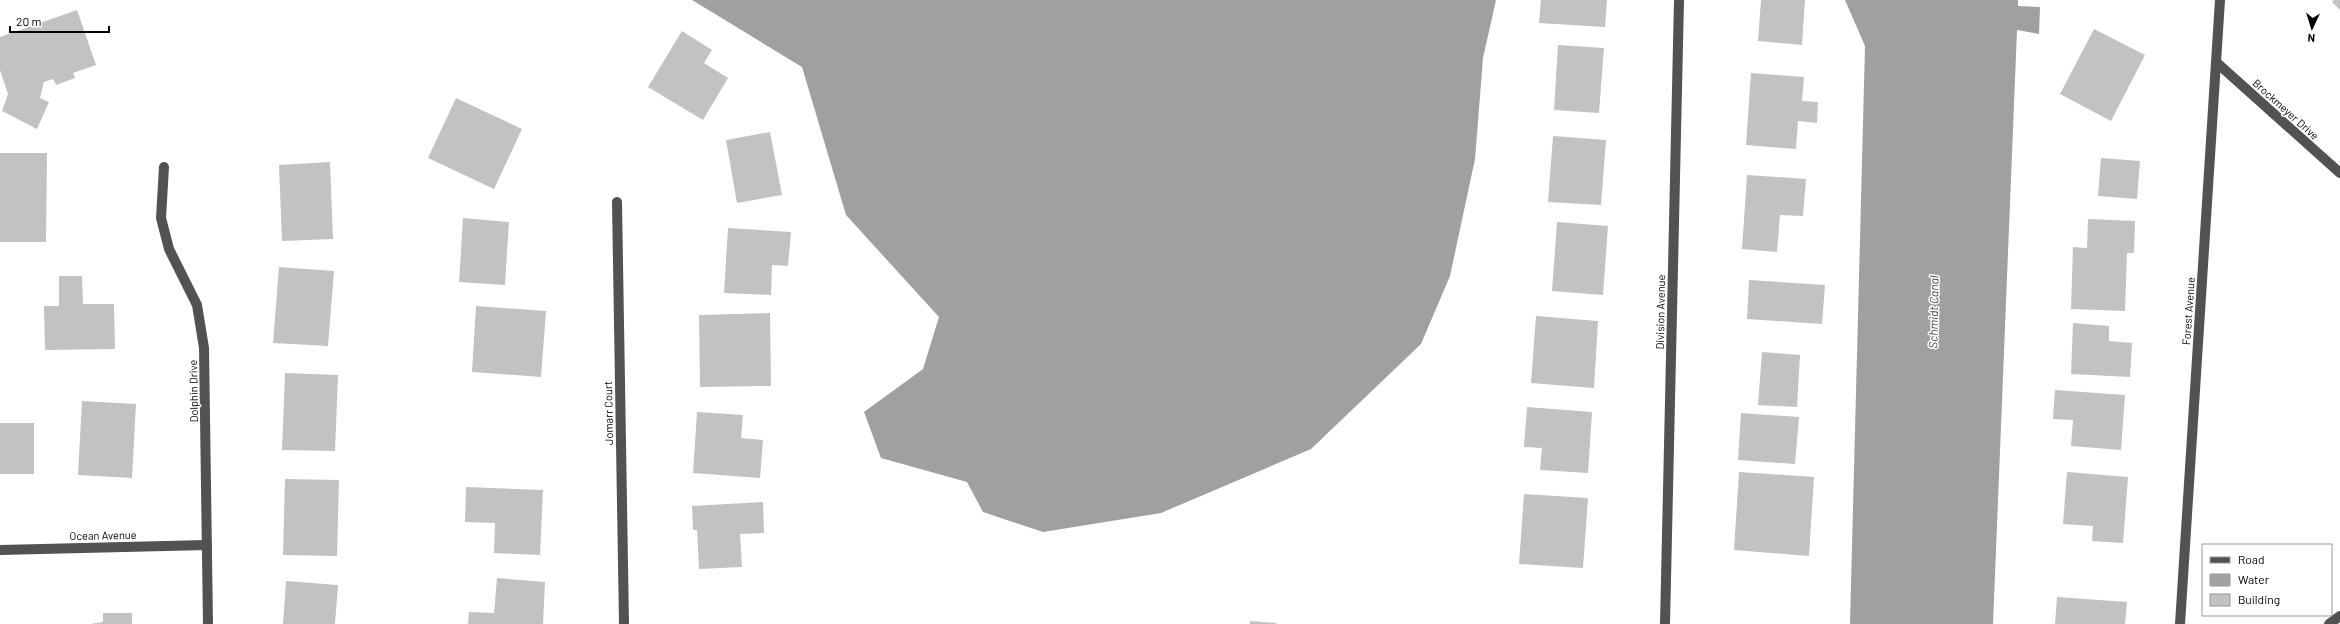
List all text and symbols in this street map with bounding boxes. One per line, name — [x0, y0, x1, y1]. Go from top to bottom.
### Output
scale bar — [10, 8, 109, 34]
north arrow — [2292, 8, 2332, 48]
text: 20 m — [16, 14, 42, 28]
text: N — [2307, 32, 2315, 45]
street label: Brockmeyer Drive — [2250, 76, 2322, 142]
street label: Division Avenue — [1653, 274, 1667, 350]
water label: Schmidt Canal — [1925, 275, 1941, 349]
street label: Forest Avenue — [2179, 277, 2197, 345]
street label: Dolphin Drive — [186, 359, 200, 422]
street label: Jomarr Court — [601, 381, 615, 445]
street label: Ocean Avenue — [69, 528, 137, 542]
legend — [2202, 544, 2332, 616]
text: Road — [2238, 552, 2265, 566]
text: Water — [2238, 572, 2270, 586]
text: Building — [2238, 592, 2280, 606]

